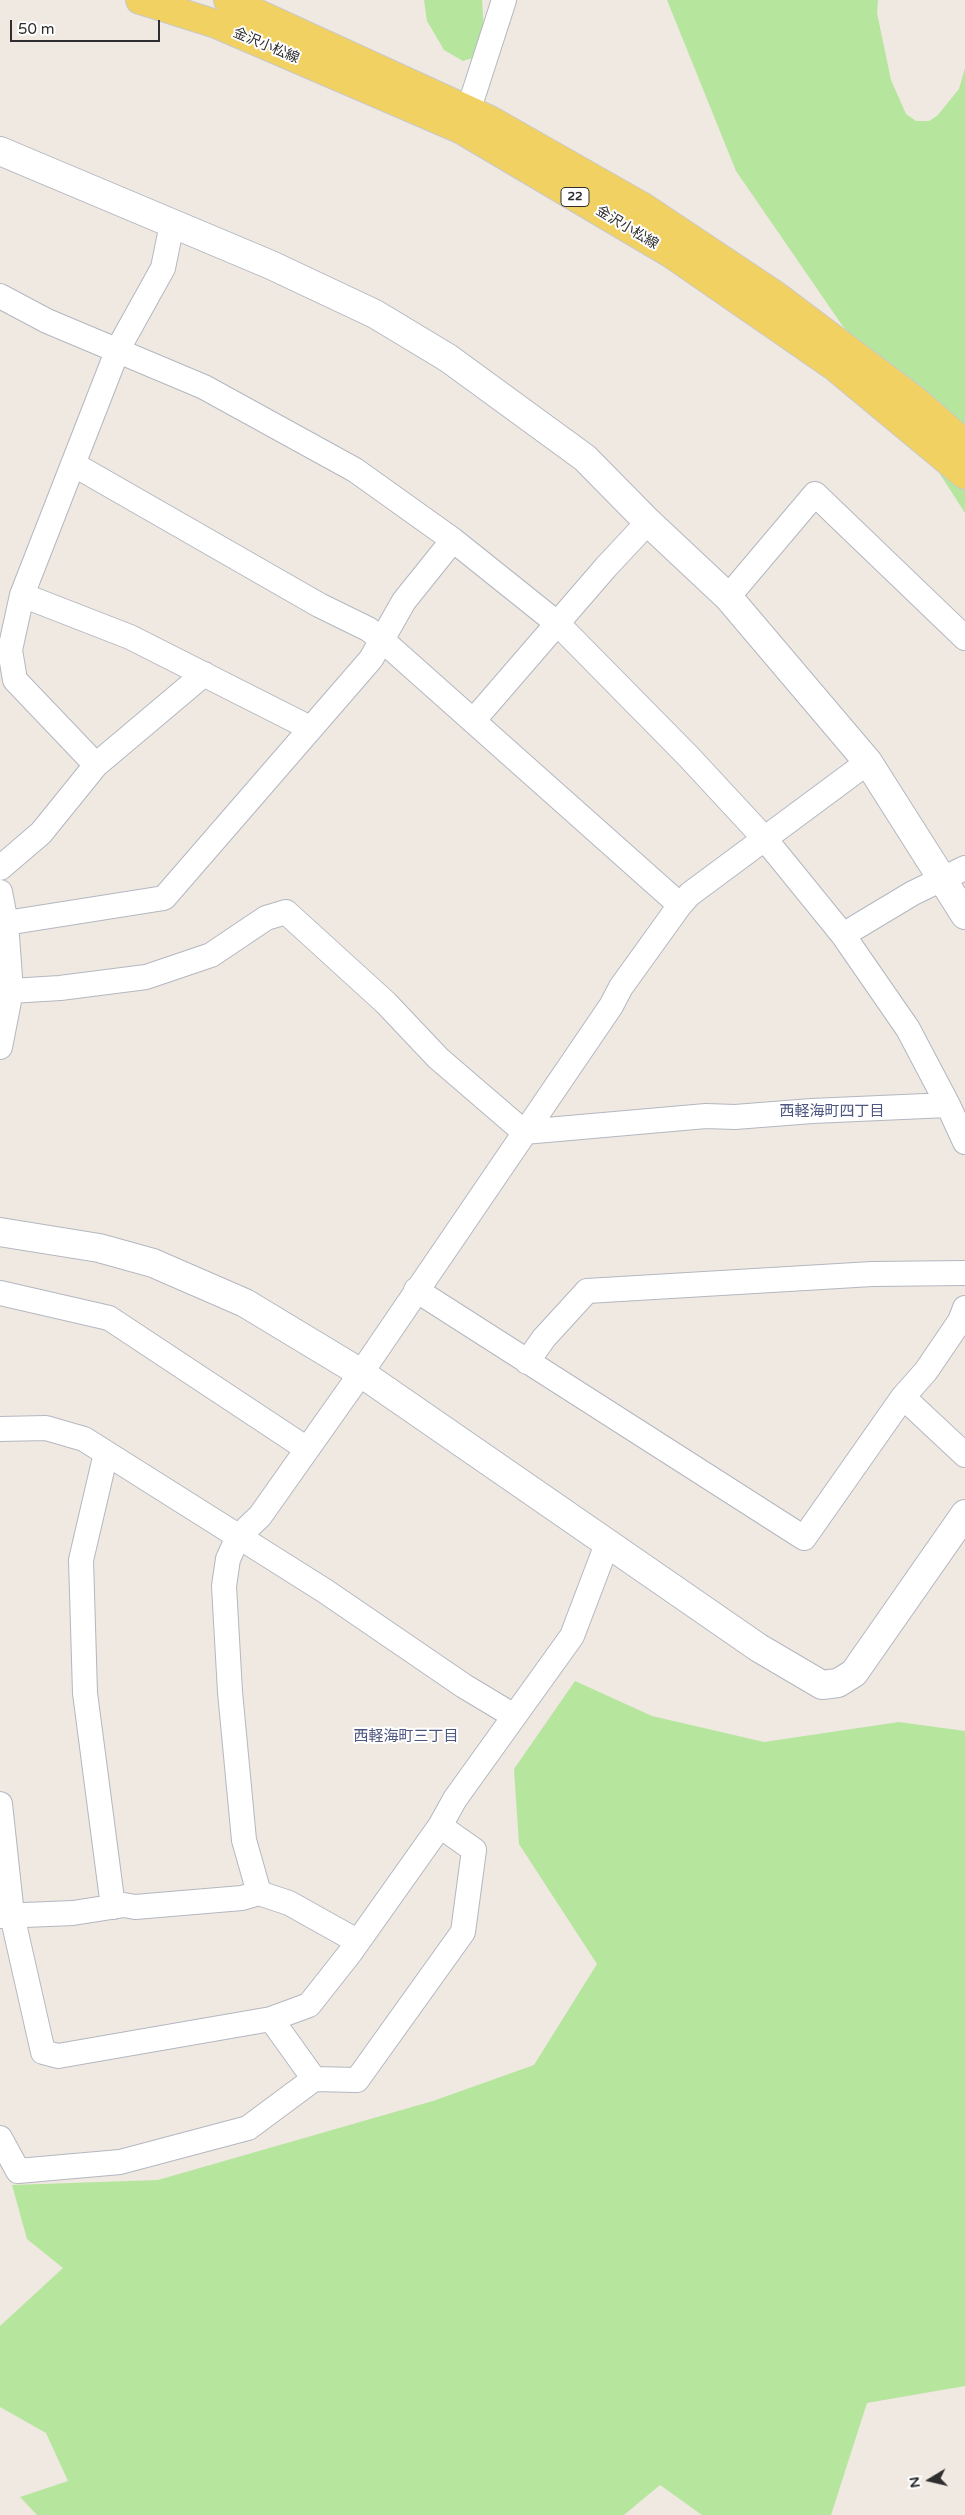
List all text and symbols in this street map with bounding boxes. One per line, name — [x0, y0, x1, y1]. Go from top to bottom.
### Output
scale bar — [12, 10, 162, 42]
text: 50 m — [18, 20, 55, 38]
street label: 金沢小松線 — [231, 25, 301, 67]
road number: 22 — [561, 188, 589, 206]
street label: 金沢小松線 — [593, 203, 661, 253]
district label: 西軽海町四丁目 — [780, 1103, 884, 1121]
district label: 西軽海町三丁目 — [354, 1728, 458, 1746]
north arrow — [905, 2455, 955, 2505]
text: N — [905, 2476, 924, 2489]

